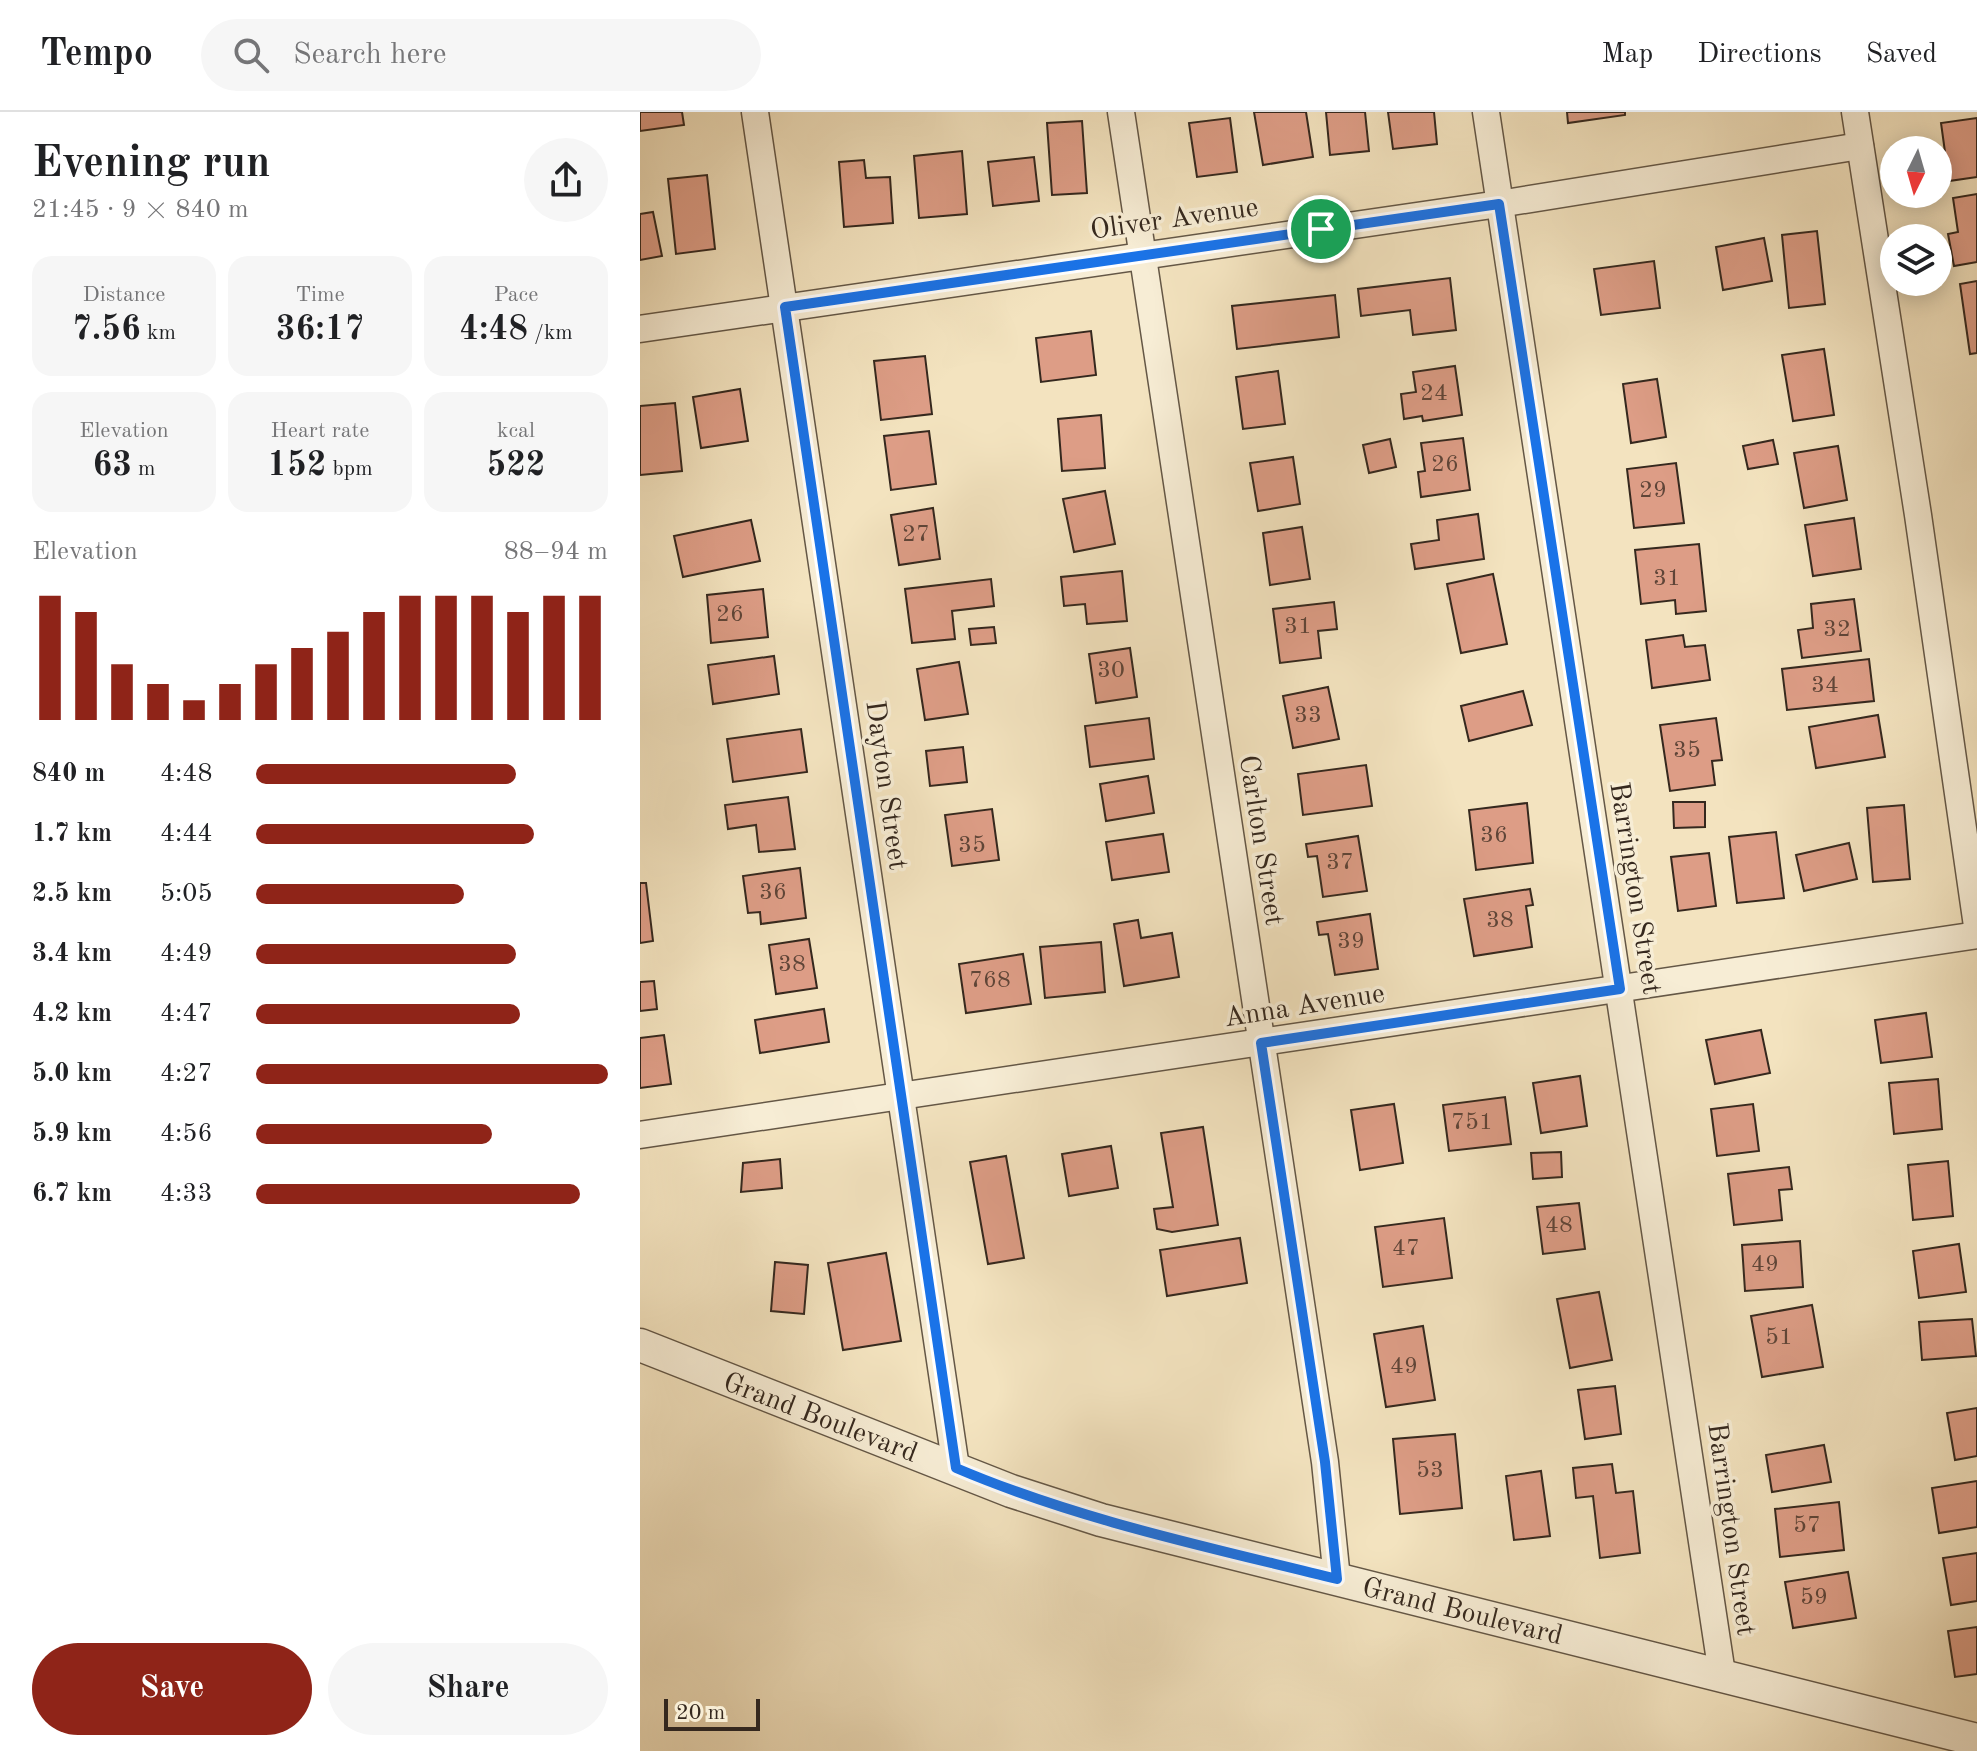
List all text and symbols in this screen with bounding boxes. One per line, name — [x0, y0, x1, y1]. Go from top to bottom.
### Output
search box — [201, 19, 761, 91]
icon: search — [229, 33, 273, 77]
text: Tempo — [40, 36, 153, 74]
text: Search here — [293, 40, 446, 70]
text: Map — [1601, 41, 1653, 69]
text: Directions — [1697, 41, 1822, 69]
text: Saved — [1866, 41, 1937, 69]
north arrow — [1880, 136, 1952, 208]
map controls — [1880, 136, 1952, 296]
button: share — [524, 138, 608, 222]
text: Evening run — [32, 142, 270, 186]
street label: Oliver Avenue — [1089, 194, 1260, 246]
pin — [1287, 195, 1355, 263]
text: 21:45 · 9 × 840 m — [32, 197, 249, 223]
icon: arrive — [1299, 207, 1343, 251]
button: layers — [1880, 224, 1952, 296]
text: Distance — [83, 284, 165, 306]
text: Time — [295, 284, 345, 306]
text: Pace — [494, 284, 538, 306]
text: 7.56 — [72, 313, 141, 347]
text: 36:17 — [276, 313, 364, 347]
text: 4:48 — [459, 313, 528, 347]
text: km — [141, 322, 176, 344]
text: /km — [528, 322, 573, 344]
house number: 24 — [1420, 382, 1448, 406]
text: Elevation — [79, 420, 169, 442]
text: Heart rate — [271, 420, 369, 442]
text: kcal — [497, 420, 535, 442]
text: 63 — [92, 449, 132, 483]
text: 152 — [267, 449, 326, 483]
text: 522 — [486, 449, 546, 483]
house number: 26 — [1431, 453, 1459, 477]
text: m — [132, 458, 156, 480]
text: bpm — [326, 458, 373, 480]
house number: 29 — [1639, 479, 1667, 503]
house number: 27 — [902, 523, 930, 547]
text: Elevation — [32, 539, 138, 565]
text: 88–94 m — [504, 539, 608, 565]
house number: 31 — [1653, 567, 1681, 591]
house number: 26 — [716, 603, 744, 627]
house number: 31 — [1284, 615, 1312, 639]
house number: 32 — [1823, 618, 1851, 642]
house number: 30 — [1097, 659, 1125, 683]
house number: 34 — [1811, 674, 1839, 698]
street label: Dayton Street — [859, 699, 911, 872]
house number: 33 — [1294, 704, 1322, 728]
house number: 35 — [1673, 739, 1701, 763]
street label: Carlton Street — [1233, 753, 1287, 928]
text: 840 m — [32, 761, 105, 787]
text: 4:48 — [160, 761, 213, 787]
street label: Barrington Street — [1603, 780, 1665, 997]
text: 1.7 km — [32, 821, 112, 847]
text: 4:44 — [160, 821, 213, 847]
house number: 36 — [1480, 824, 1508, 848]
house number: 35 — [958, 834, 986, 858]
house number: 37 — [1326, 851, 1354, 875]
text: 2.5 km — [32, 881, 112, 907]
text: 5:05 — [160, 881, 213, 907]
house number: 36 — [759, 881, 787, 905]
house number: 38 — [1486, 909, 1514, 933]
house number: 39 — [1337, 930, 1365, 954]
text: 3.4 km — [32, 941, 112, 967]
text: 4:49 — [160, 941, 213, 967]
house number: 38 — [778, 953, 806, 977]
house number: 768 — [969, 969, 1011, 993]
street label: Anna Avenue — [1222, 980, 1387, 1033]
text: 4.2 km — [32, 1001, 112, 1027]
text: 4:47 — [160, 1001, 213, 1027]
text: 5.0 km — [32, 1061, 112, 1087]
text: 4:27 — [160, 1061, 213, 1087]
house number: 751 — [1451, 1111, 1493, 1135]
text: 5.9 km — [32, 1121, 112, 1147]
text: 4:56 — [160, 1121, 213, 1147]
text: 6.7 km — [32, 1181, 112, 1207]
text: 4:33 — [160, 1181, 213, 1207]
house number: 48 — [1545, 1214, 1573, 1238]
house number: 47 — [1392, 1237, 1420, 1261]
house number: 49 — [1751, 1253, 1779, 1277]
house number: 51 — [1765, 1326, 1793, 1350]
house number: 49 — [1390, 1355, 1418, 1379]
street label: Grand Boulevard — [719, 1369, 921, 1469]
street label: Barrington Street — [1701, 1421, 1759, 1638]
house number: 53 — [1416, 1459, 1444, 1483]
house number: 57 — [1793, 1514, 1821, 1538]
street label: Grand Boulevard — [1359, 1574, 1565, 1651]
house number: 59 — [1800, 1586, 1828, 1610]
button: Save — [32, 1643, 312, 1735]
button: Share — [328, 1643, 608, 1735]
scale bar — [664, 1695, 760, 1731]
text: 20 m — [676, 1702, 725, 1724]

